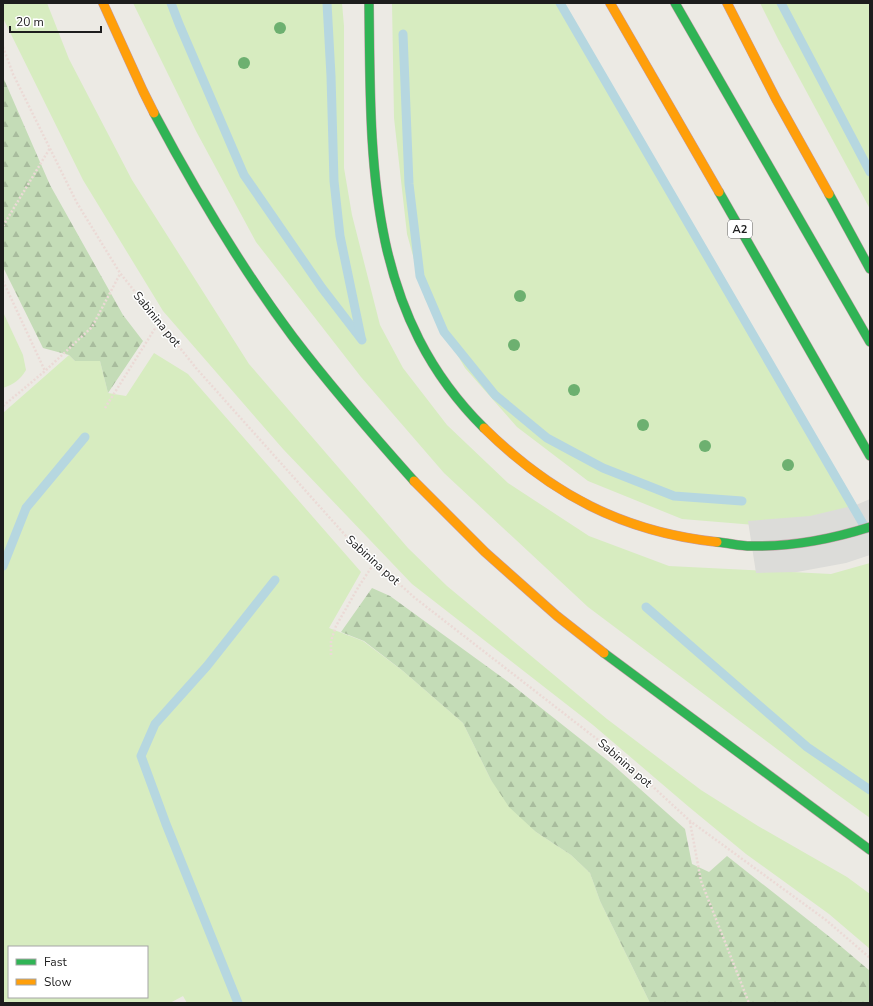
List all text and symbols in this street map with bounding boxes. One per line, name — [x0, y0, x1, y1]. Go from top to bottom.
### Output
scale bar — [10, 8, 101, 34]
text: 20 m — [16, 14, 44, 30]
road number: A2 — [728, 220, 752, 238]
street label: Sabinina pot — [130, 288, 185, 351]
street label: Sabinina pot — [343, 532, 404, 589]
street label: Sabinina pot — [594, 735, 656, 792]
legend — [8, 946, 148, 998]
text: Fast — [44, 954, 67, 970]
text: Slow — [44, 974, 72, 990]

